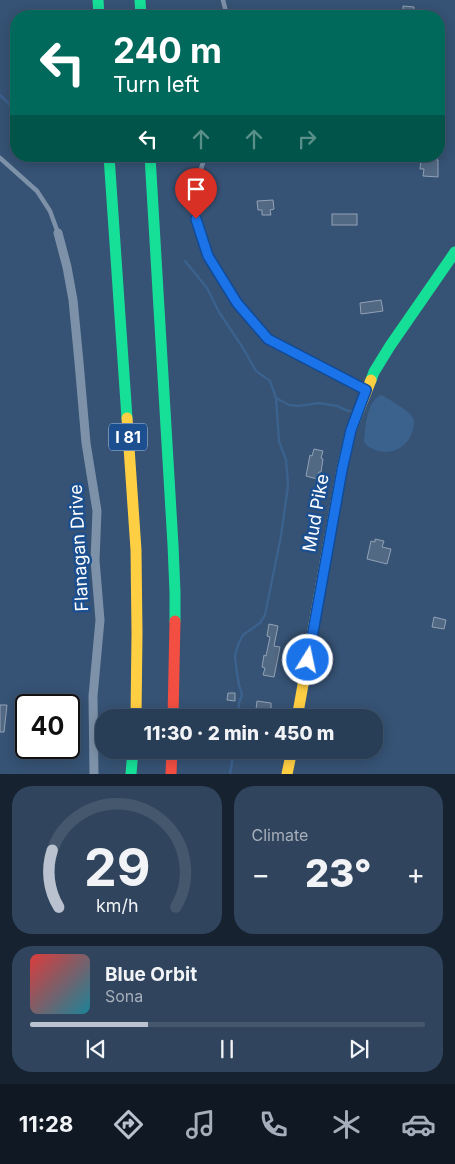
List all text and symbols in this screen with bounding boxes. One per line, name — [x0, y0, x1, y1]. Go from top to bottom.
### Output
text: 240 m — [113, 29, 222, 71]
icon: left — [30, 30, 95, 95]
text: Turn left — [113, 71, 199, 97]
icon: left — [134, 125, 162, 153]
icon: ahead — [187, 125, 215, 153]
icon: ahead — [240, 125, 268, 153]
icon: right — [293, 125, 321, 153]
pin — [175, 168, 217, 219]
icon: arrive — [182, 175, 210, 203]
road number: I 81 — [109, 424, 147, 451]
street label: Mud Pike — [298, 472, 333, 554]
street label: Flanagan Drive — [65, 484, 92, 612]
position arrow — [281, 633, 333, 685]
speed limit sign: 40 — [15, 694, 80, 759]
text: 11:30 · 2 min · 450 m — [144, 722, 334, 745]
text: Climate — [252, 825, 308, 845]
text: 29 — [83, 836, 150, 899]
text: 23° — [305, 850, 372, 896]
text: − — [252, 857, 270, 891]
text: + — [406, 857, 425, 891]
text: km/h — [96, 895, 138, 916]
text: Blue Orbit — [105, 963, 197, 986]
text: Sona — [105, 986, 143, 1006]
icon: previous — [82, 1035, 110, 1063]
icon: pause — [213, 1035, 241, 1063]
icon: next — [345, 1035, 373, 1063]
icon: directions — [111, 1107, 146, 1142]
icon: music — [183, 1107, 218, 1142]
icon: phone — [256, 1107, 291, 1142]
icon: climate — [329, 1107, 364, 1142]
icon: car — [401, 1107, 436, 1142]
text: 11:28 — [19, 1111, 73, 1137]

